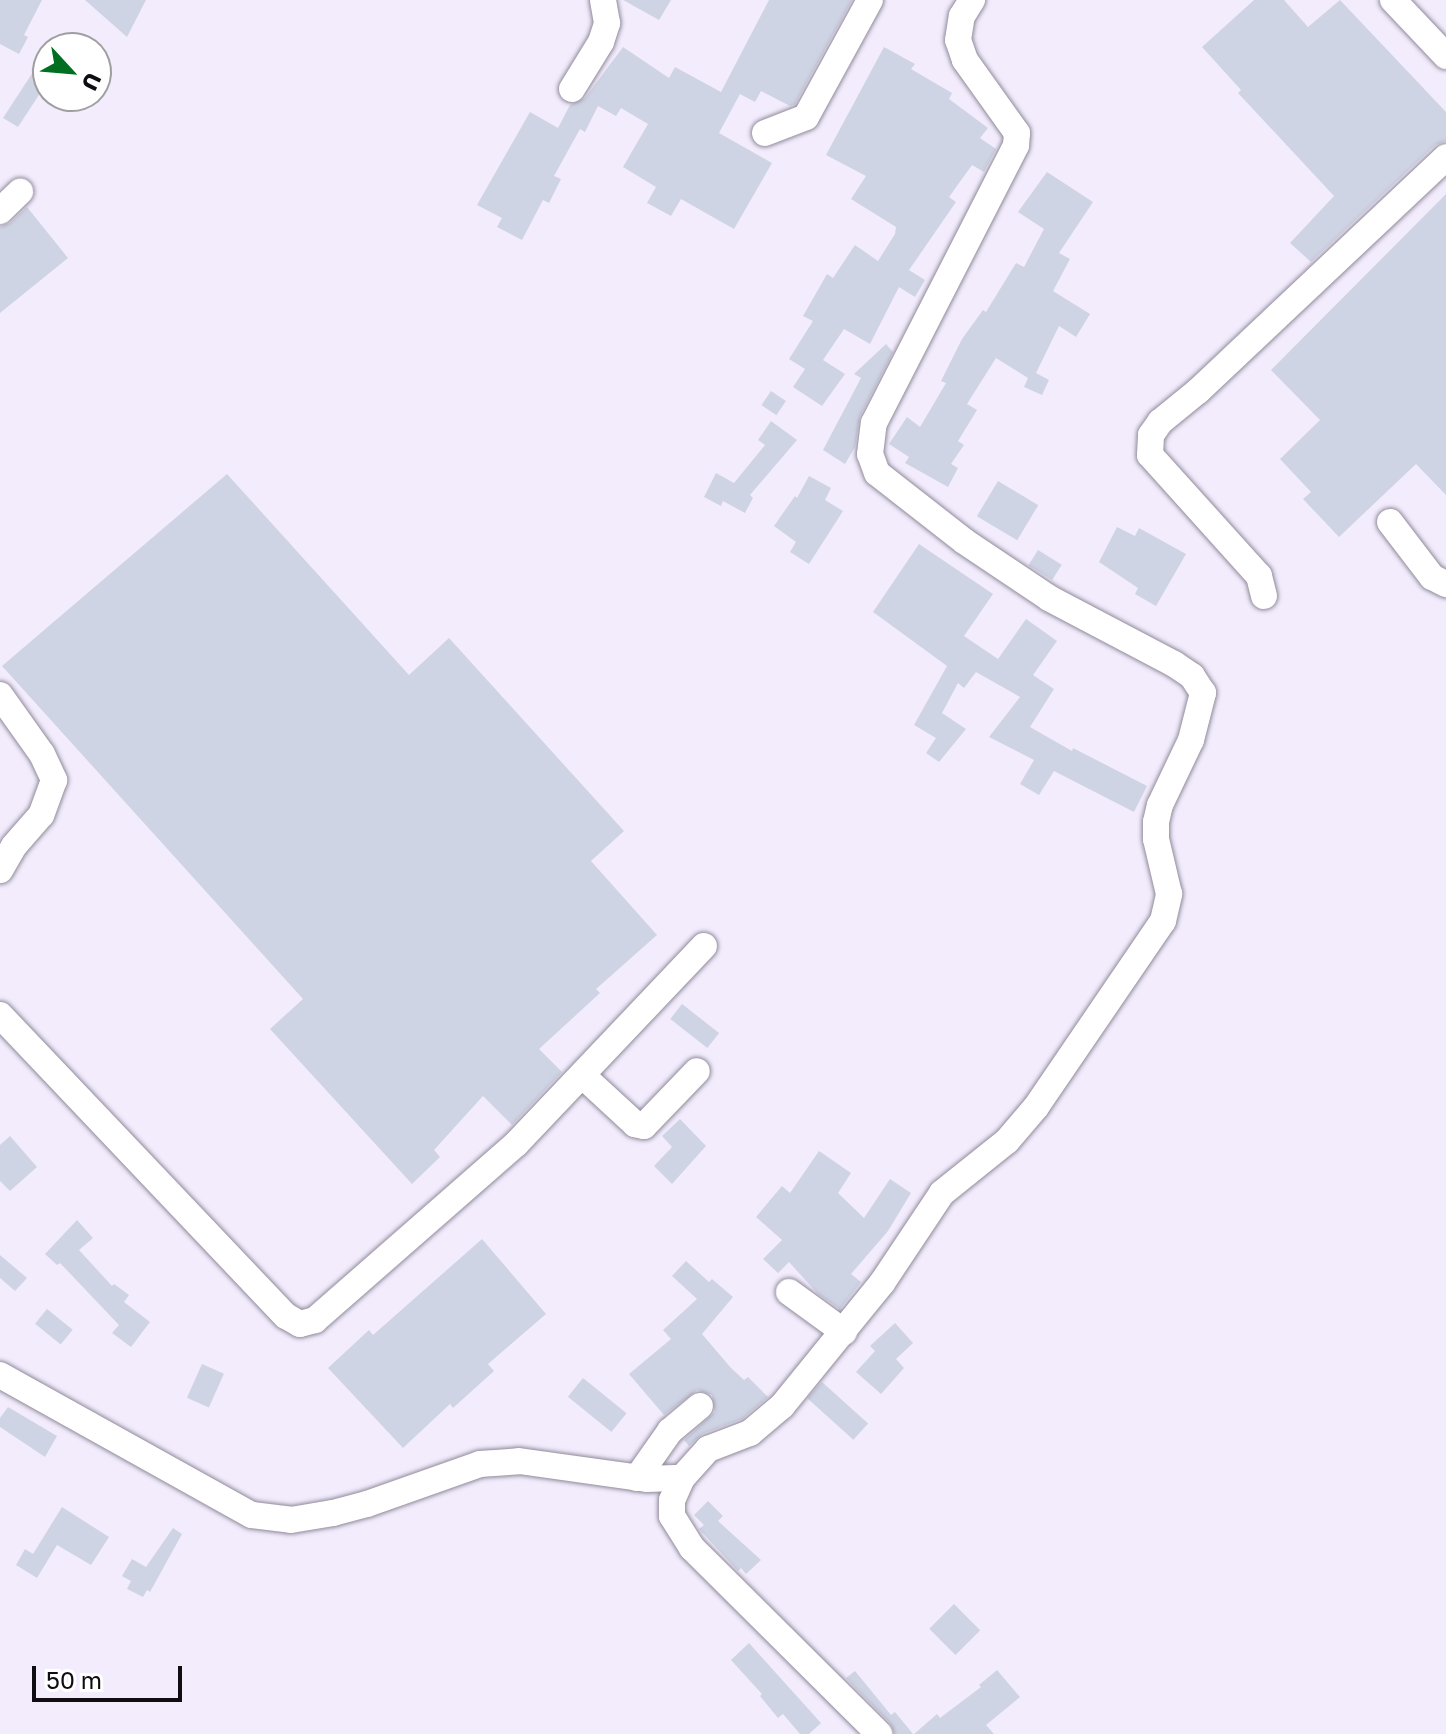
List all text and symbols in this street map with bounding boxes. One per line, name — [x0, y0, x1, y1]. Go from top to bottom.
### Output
north arrow — [32, 32, 112, 112]
text: U — [77, 69, 108, 95]
scale bar — [36, 1650, 186, 1700]
text: 50 m — [46, 1665, 102, 1694]

